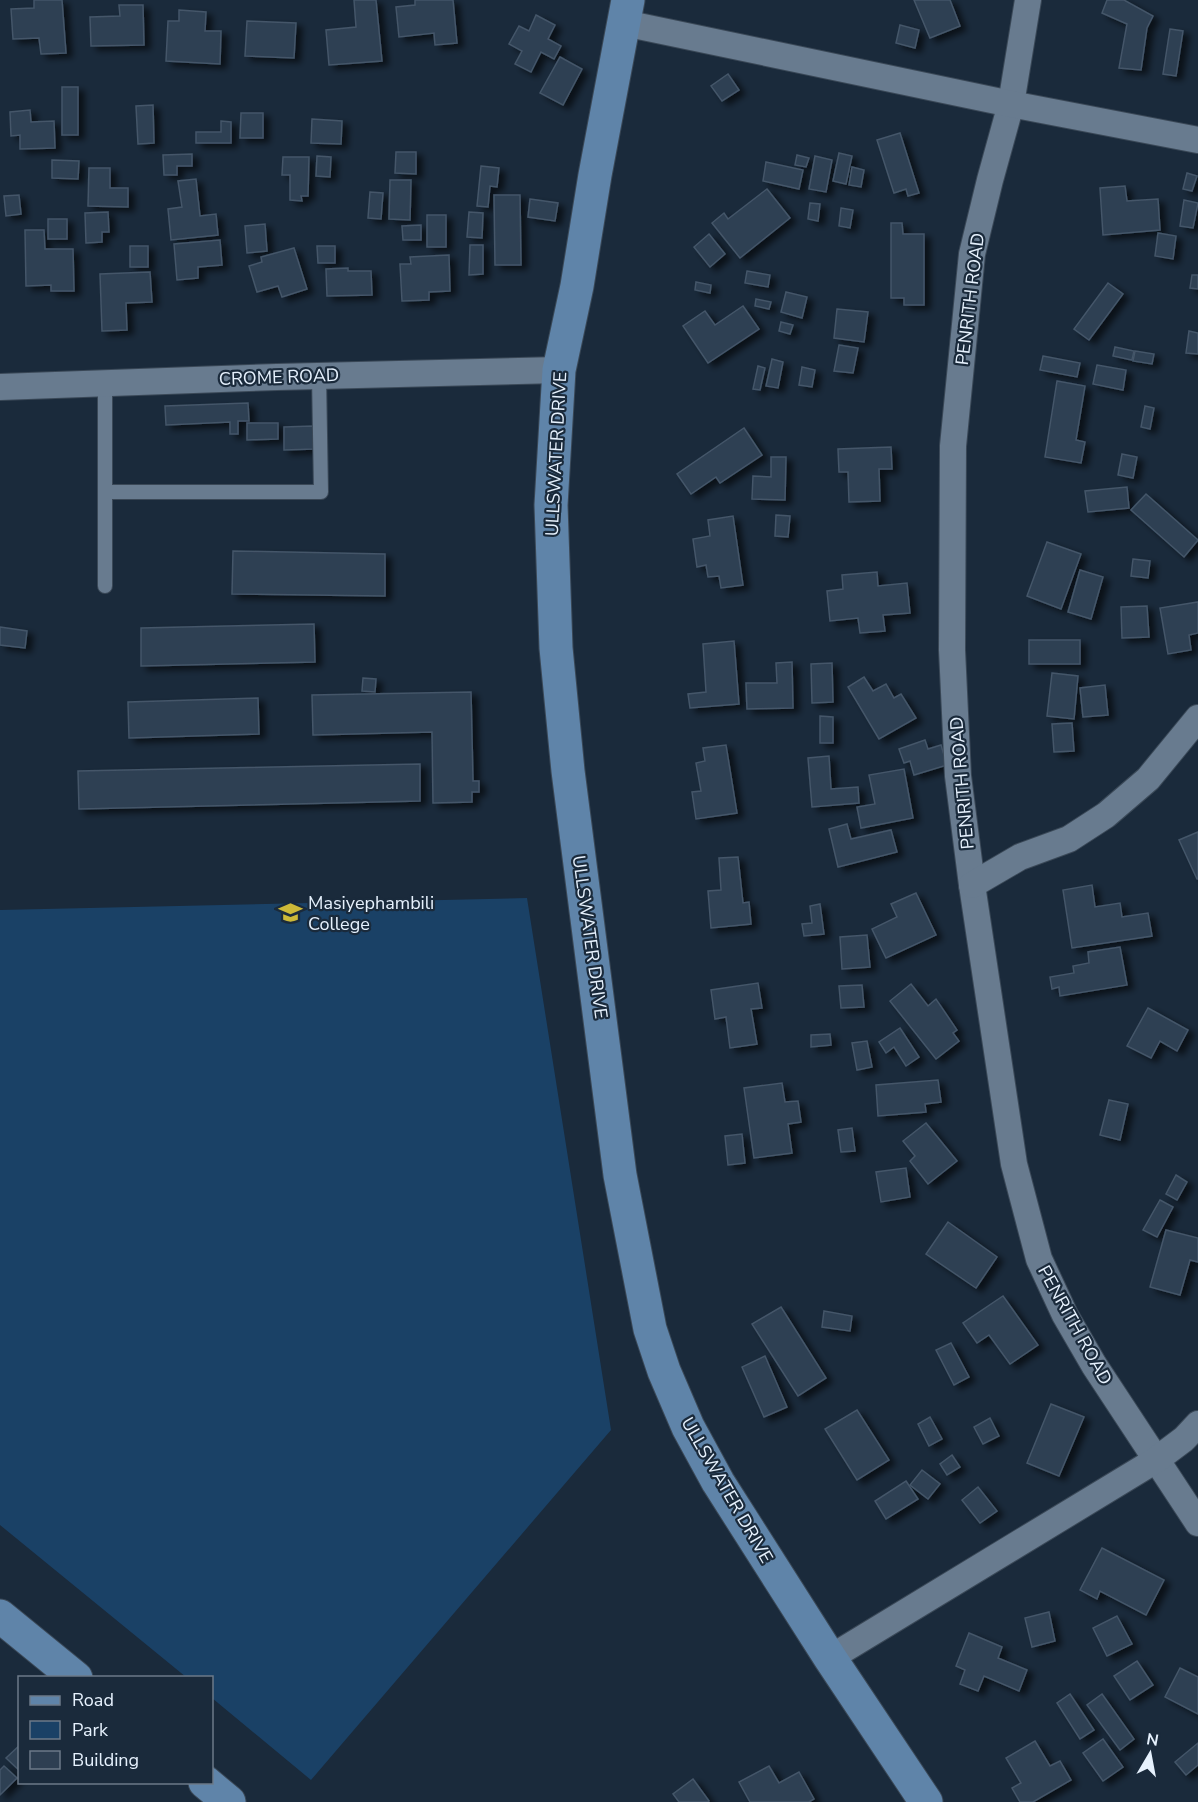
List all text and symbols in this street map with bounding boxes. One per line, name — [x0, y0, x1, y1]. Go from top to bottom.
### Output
street label: PENRITH ROAD — [950, 232, 990, 366]
street label: CROME ROAD — [218, 363, 340, 391]
street label: ULLSWATER DRIVE — [540, 371, 572, 537]
street label: PENRITH ROAD — [944, 716, 980, 850]
street label: ULLSWATER DRIVE — [567, 854, 613, 1020]
place label: Masiyephambili College — [308, 891, 434, 936]
school or university icon: Masiyephambili College — [277, 900, 303, 926]
street label: PENRITH ROAD — [1032, 1261, 1118, 1389]
street label: ULLSWATER DRIVE — [675, 1413, 779, 1567]
legend — [18, 1676, 213, 1784]
text: Road — [72, 1688, 114, 1712]
text: Park — [72, 1718, 109, 1742]
north arrow — [1120, 1724, 1180, 1784]
text: N — [1145, 1728, 1160, 1752]
text: Building — [72, 1748, 139, 1772]

